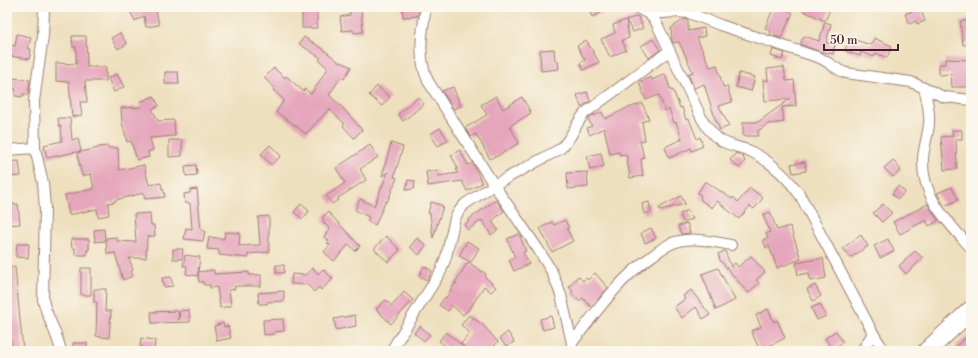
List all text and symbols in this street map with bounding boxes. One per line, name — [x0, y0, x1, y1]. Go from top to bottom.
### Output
scale bar — [824, 26, 898, 52]
text: 50 m — [830, 33, 858, 48]

